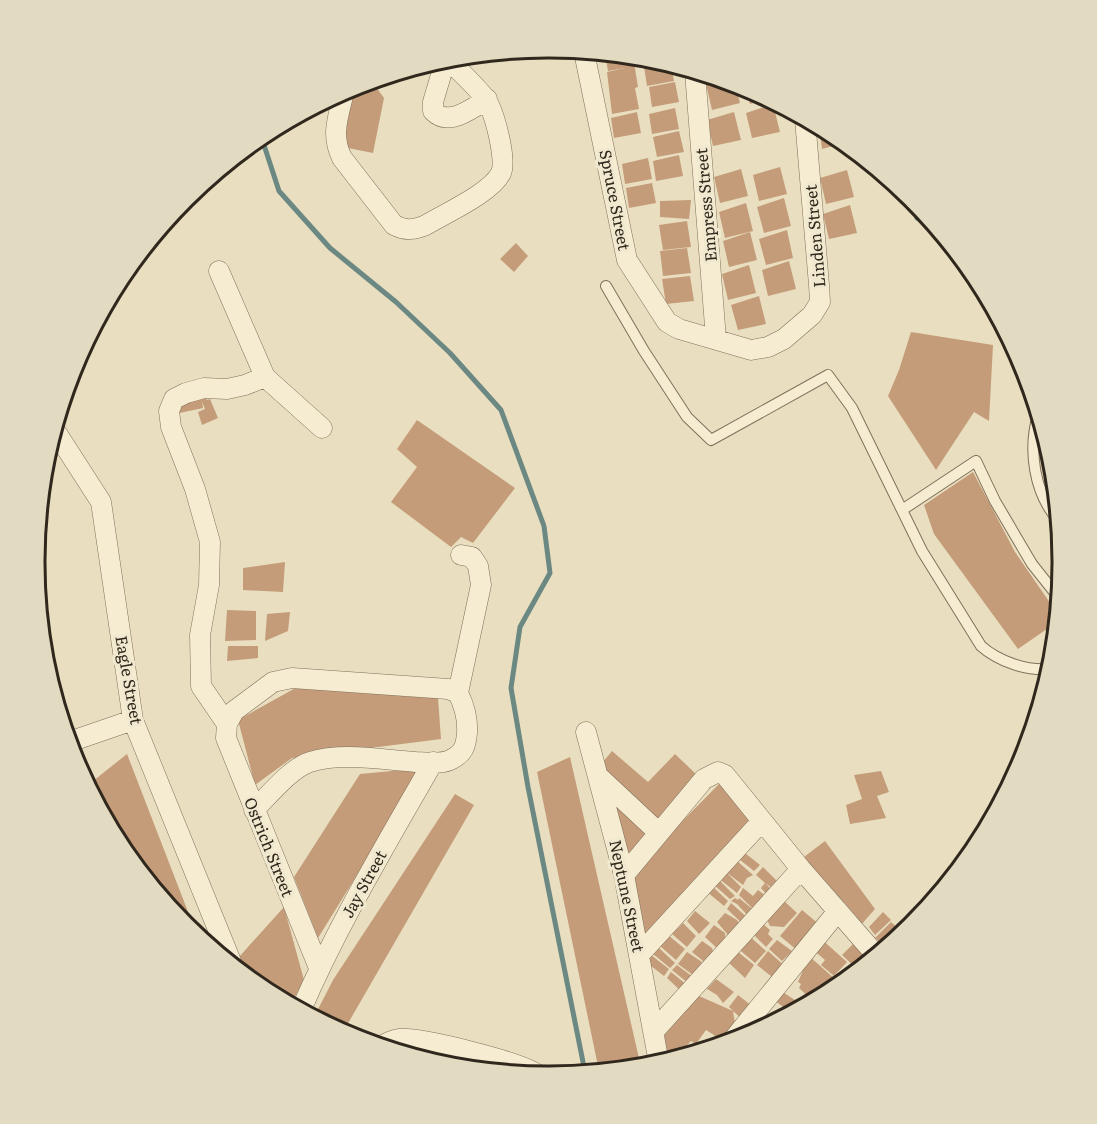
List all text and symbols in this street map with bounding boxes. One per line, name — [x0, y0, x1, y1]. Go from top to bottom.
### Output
street label: Spruce Street — [594, 147, 638, 253]
street label: Empress Street — [688, 147, 722, 263]
street label: Linden Street — [797, 183, 830, 289]
street label: Eagle Street — [110, 633, 150, 727]
street label: Ostrich Street — [239, 793, 301, 901]
street label: Neptune Street — [604, 837, 652, 955]
street label: Jay Street — [335, 845, 392, 922]

